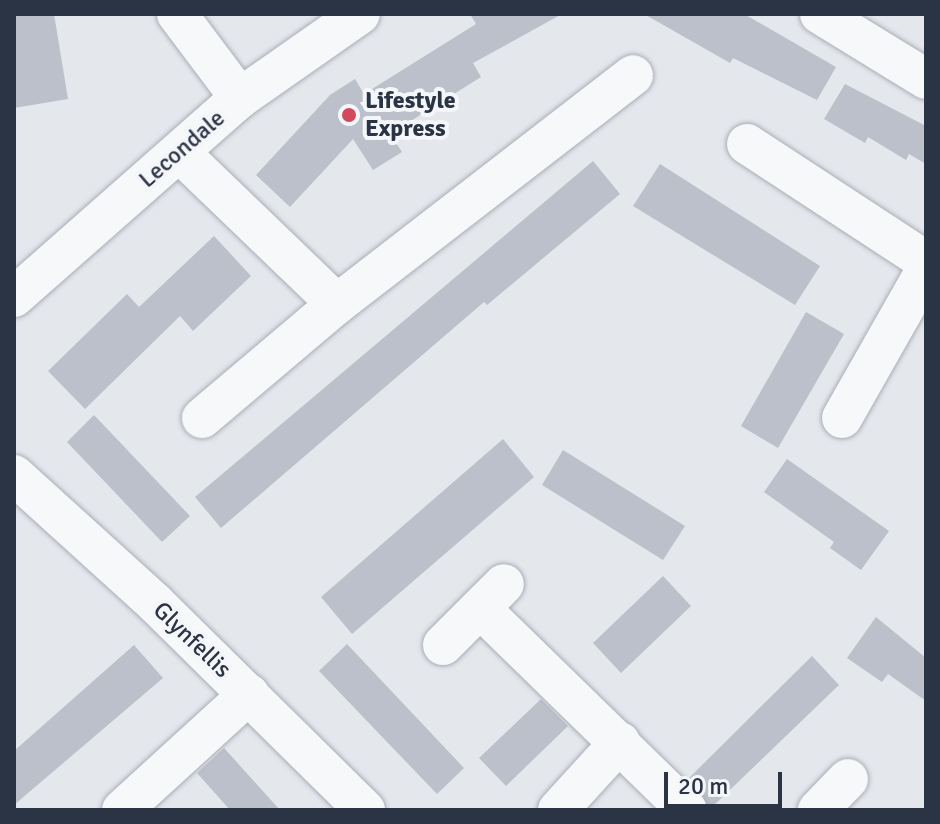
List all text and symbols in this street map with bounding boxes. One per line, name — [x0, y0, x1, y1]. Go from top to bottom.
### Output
place label: Lifestyle Express — [365, 87, 456, 143]
street label: Lecondale — [133, 104, 231, 194]
marker: Lifestyle Express — [340, 106, 358, 124]
street label: Glynfellis — [147, 596, 237, 684]
scale bar — [668, 756, 786, 806]
text: 20 m — [678, 771, 728, 801]

